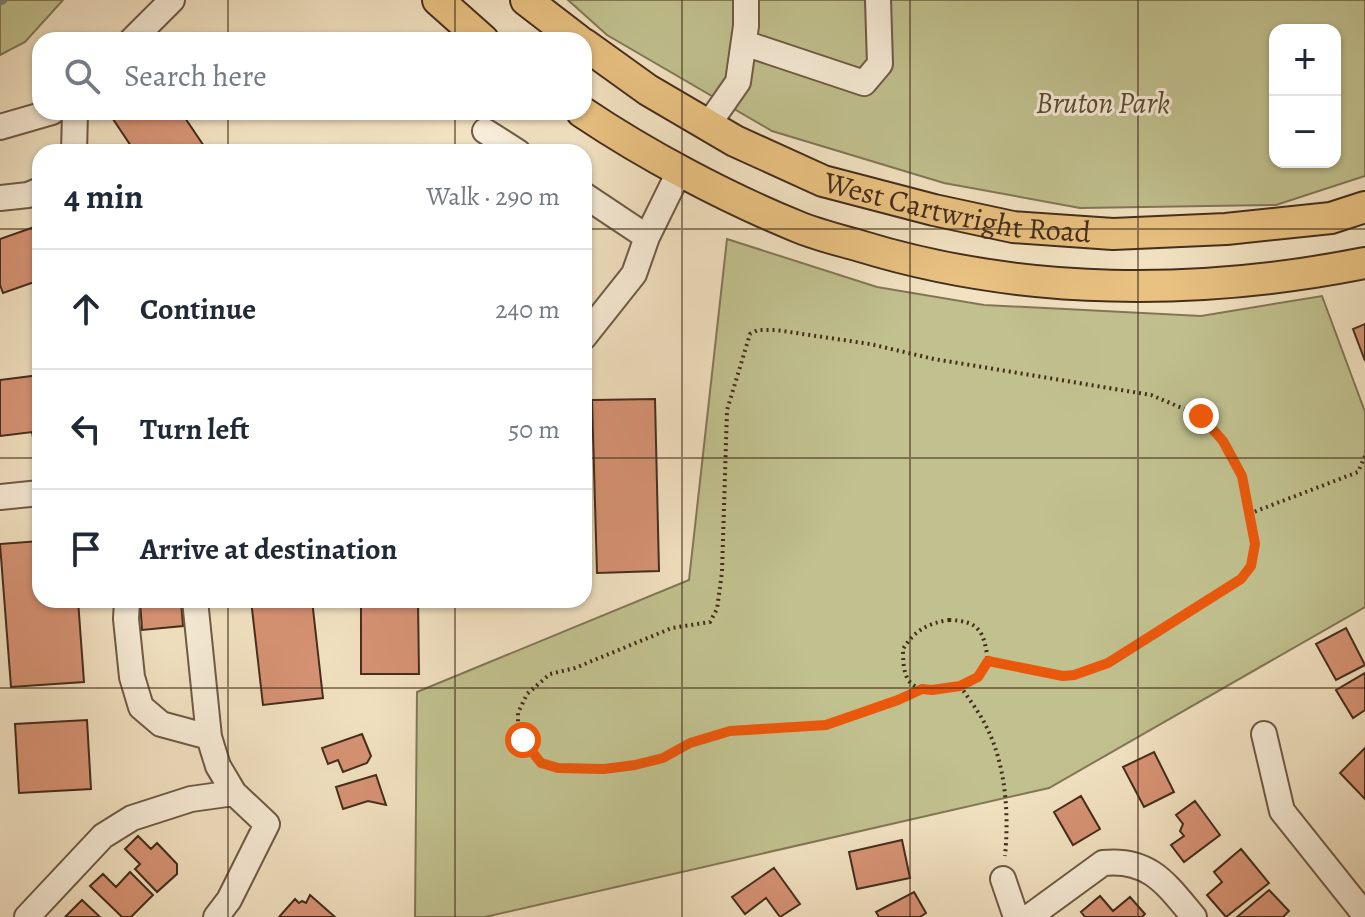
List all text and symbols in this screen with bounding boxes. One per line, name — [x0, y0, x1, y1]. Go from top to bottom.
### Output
map controls — [1269, 24, 1341, 168]
button: + — [1269, 24, 1341, 96]
search box — [32, 32, 592, 120]
icon: search — [60, 54, 104, 98]
text: Search here — [124, 56, 267, 96]
park label: Bruton Park — [1036, 83, 1170, 123]
button: − — [1269, 96, 1341, 168]
street label: West Cartwright Road — [819, 162, 1093, 252]
text: 4 min — [64, 173, 143, 220]
text: Walk · 290 m — [426, 179, 560, 214]
icon: ahead — [64, 287, 108, 331]
text: Continue — [140, 289, 256, 329]
text: 240 m — [495, 292, 560, 327]
route end — [1183, 398, 1219, 434]
icon: left — [64, 407, 108, 451]
text: Turn left — [140, 409, 249, 449]
text: 50 m — [508, 412, 560, 447]
icon: arrive — [64, 527, 108, 571]
text: Arrive at destination — [140, 529, 397, 569]
route start — [505, 722, 541, 758]

